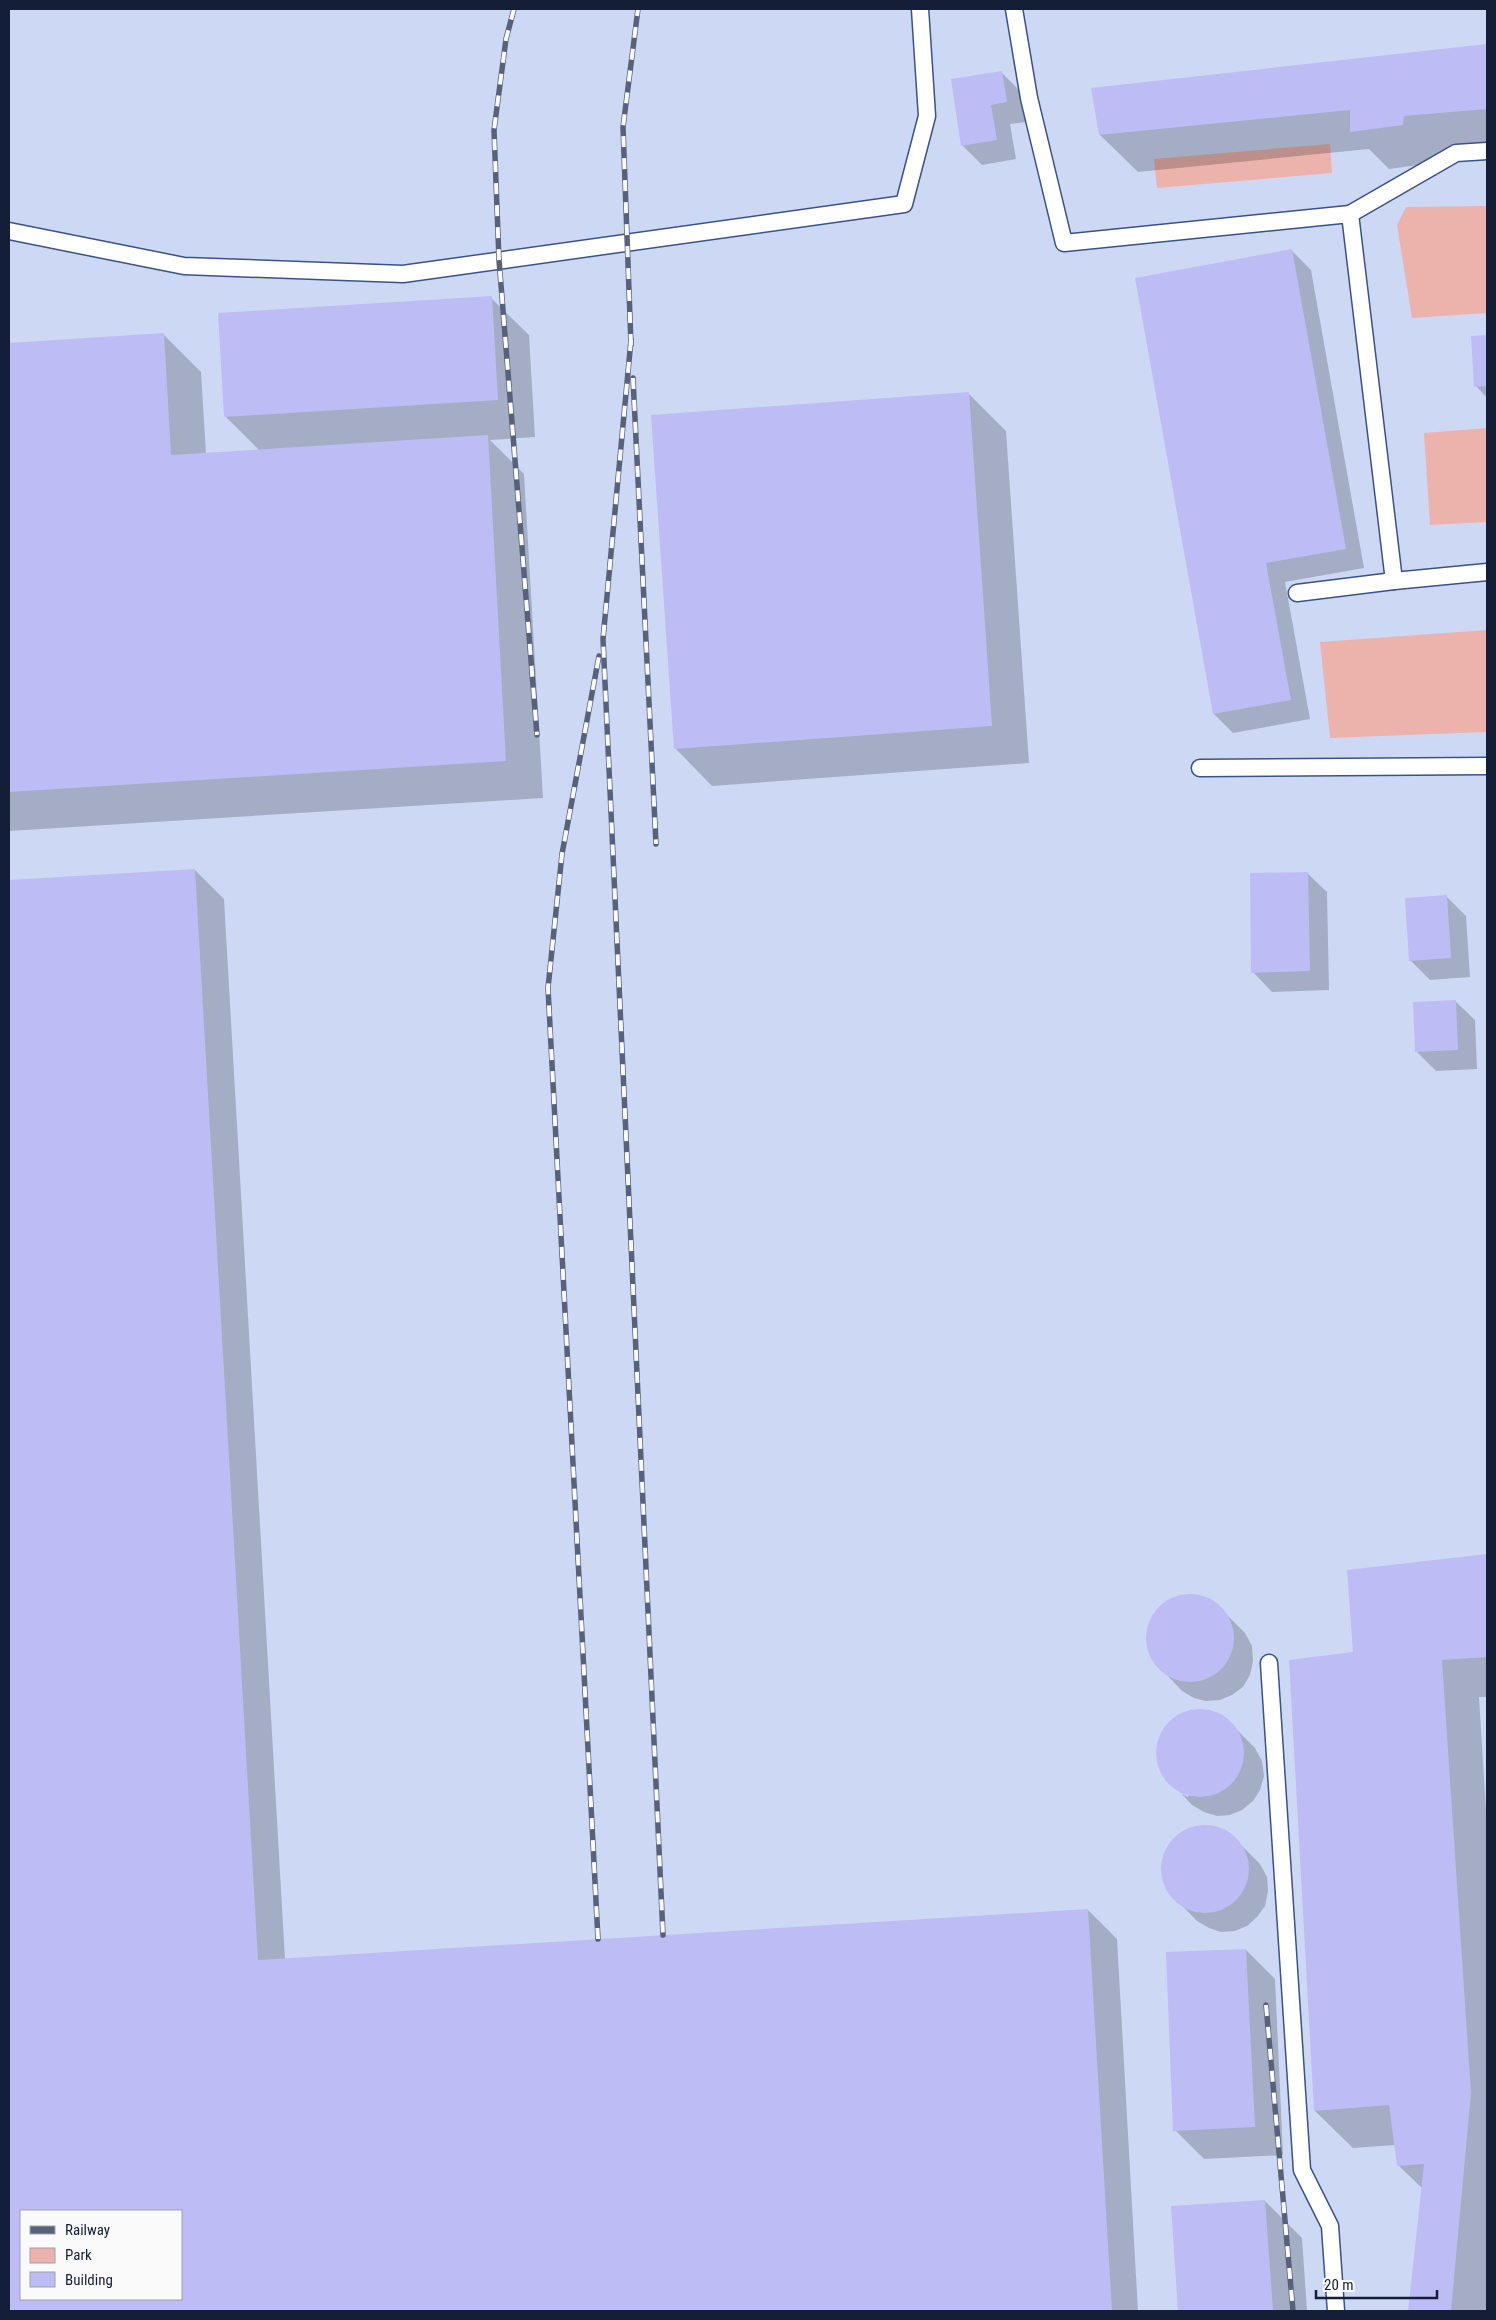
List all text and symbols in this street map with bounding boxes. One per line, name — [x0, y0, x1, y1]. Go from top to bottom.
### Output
legend — [20, 2210, 182, 2300]
text: Railway — [65, 2221, 110, 2239]
text: Park — [65, 2246, 92, 2264]
scale bar — [1316, 2268, 1437, 2300]
text: Building — [65, 2271, 113, 2289]
text: 20 m — [1324, 2276, 1354, 2294]

